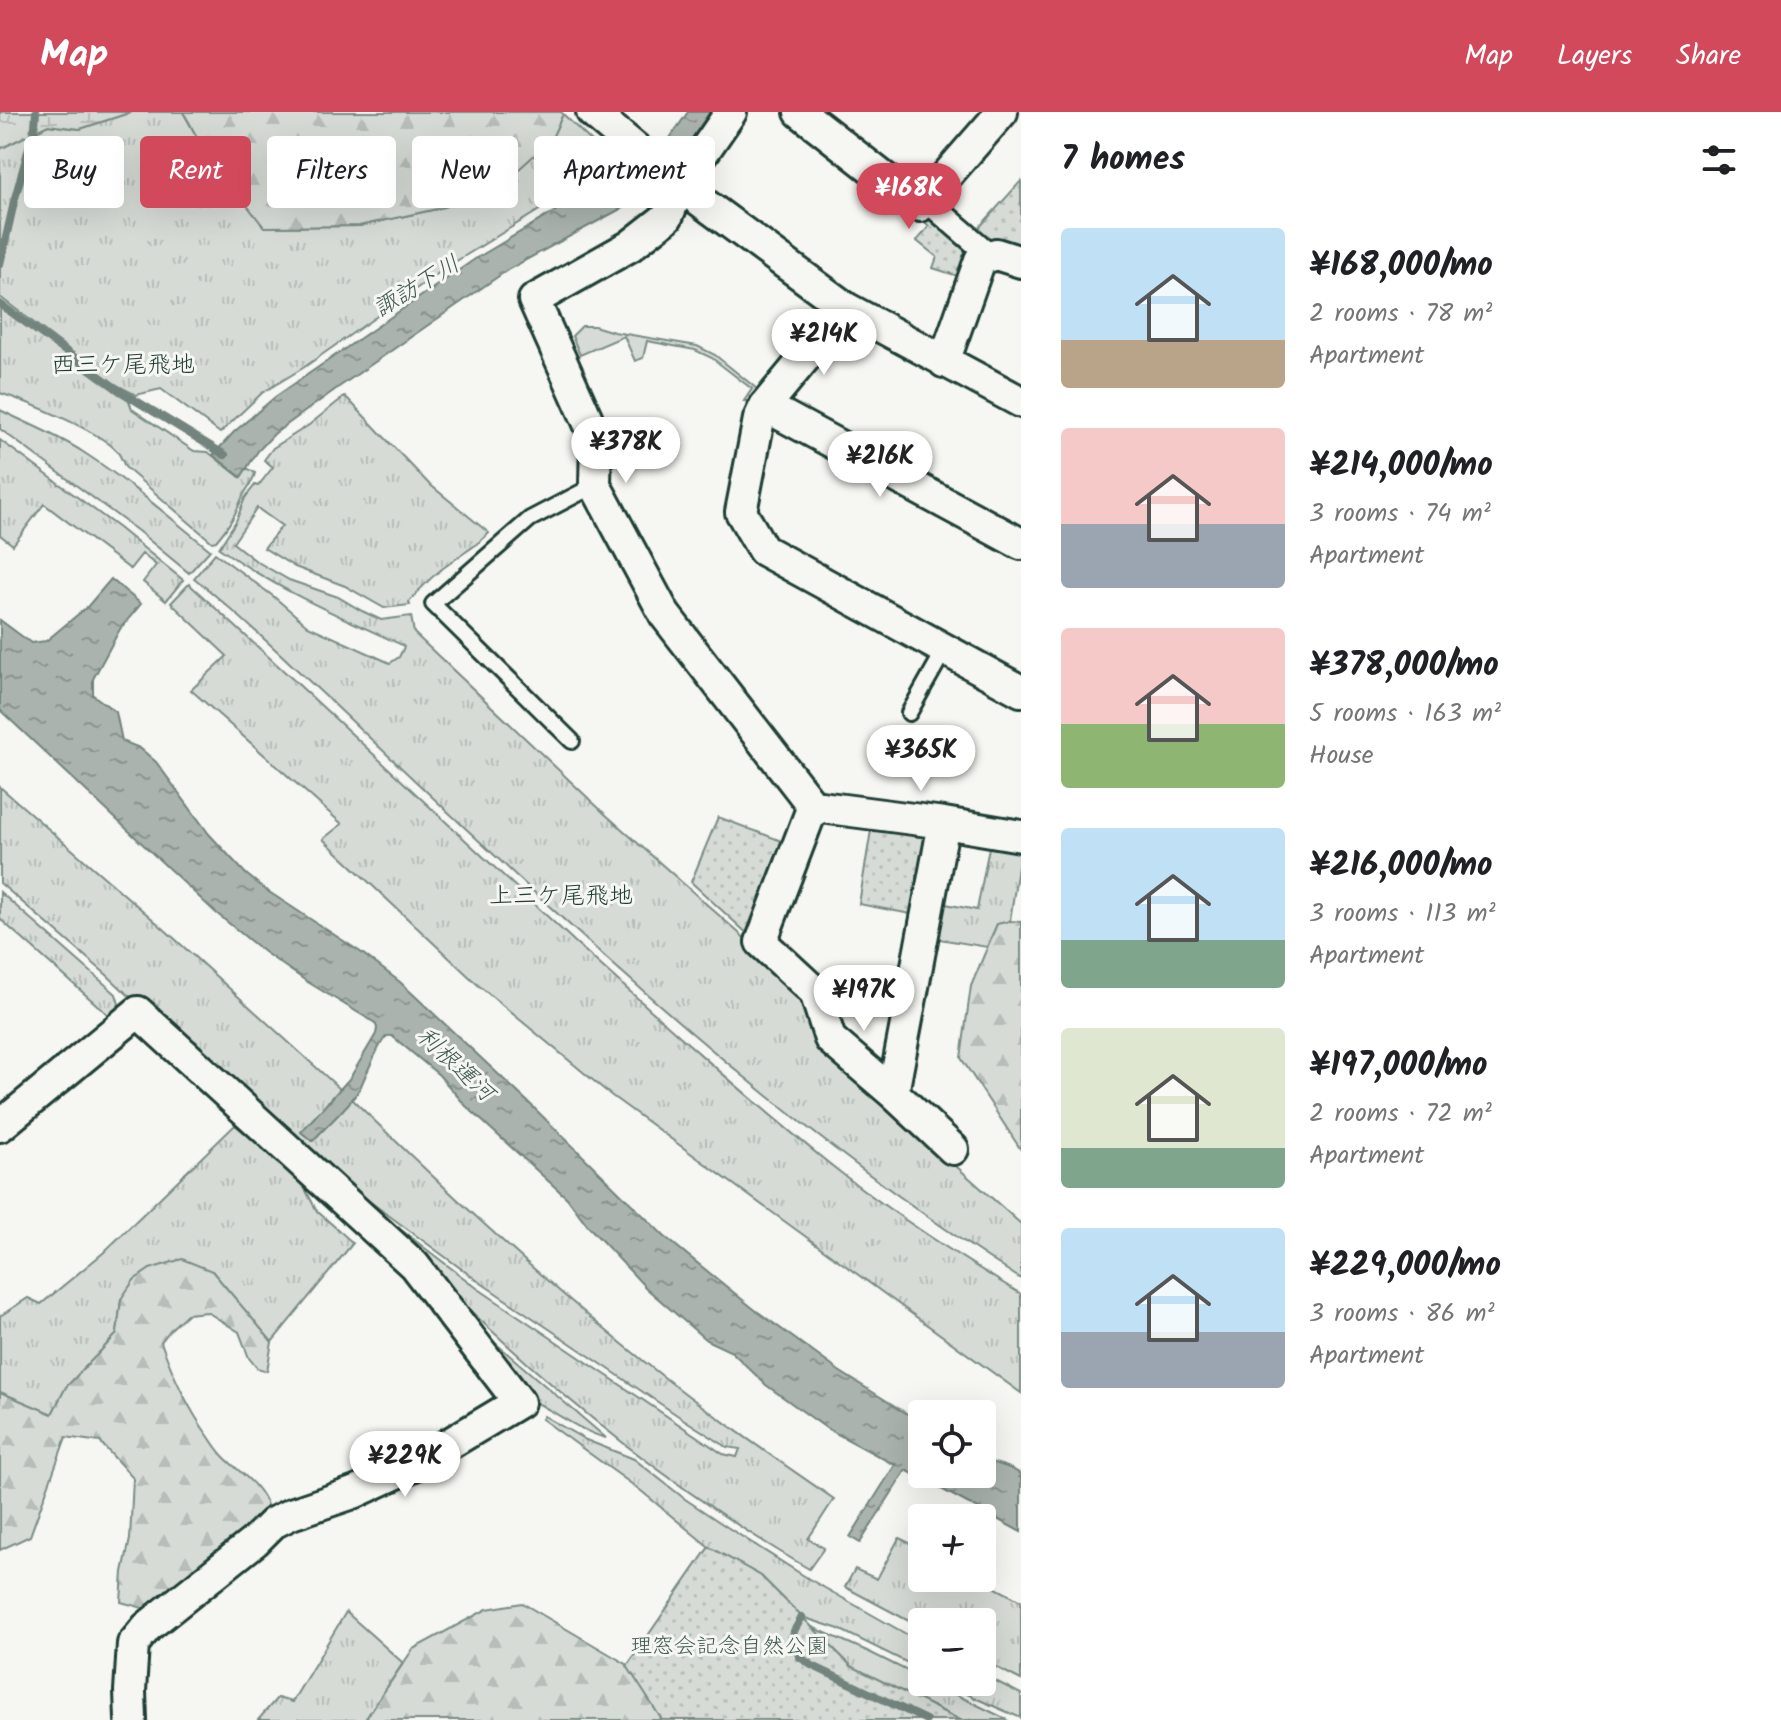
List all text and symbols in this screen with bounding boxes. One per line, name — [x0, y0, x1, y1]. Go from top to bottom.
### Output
text: Map — [40, 26, 109, 86]
text: Map — [1464, 34, 1513, 79]
text: Layers — [1557, 34, 1632, 79]
text: Share — [1676, 34, 1741, 79]
text: 7 homes — [1061, 133, 1185, 187]
chip: Buy — [24, 136, 124, 208]
chip: Rent — [140, 136, 251, 208]
chip: Filters — [267, 136, 396, 208]
chip: New — [412, 136, 518, 208]
chip: Apartment — [534, 136, 715, 208]
icon: filters — [1697, 138, 1741, 182]
pin: ¥168K — [853, 163, 965, 231]
text: ¥168K — [875, 168, 943, 210]
text: ¥168,000/mo — [1309, 239, 1493, 293]
water label: 諏訪下川 — [366, 246, 468, 328]
icon: home — [1125, 260, 1221, 356]
text: 2 rooms · 78 m² — [1309, 293, 1492, 335]
pin: ¥214K — [768, 309, 880, 377]
text: ¥214K — [790, 314, 858, 356]
text: Apartment — [1309, 335, 1424, 377]
district label: 西三ケ尾飛地 — [51, 346, 195, 385]
pin: ¥378K — [570, 417, 682, 485]
text: ¥378K — [589, 422, 663, 464]
pin: ¥216K — [824, 431, 936, 499]
text: ¥216K — [846, 436, 914, 478]
text: ¥214,000/mo — [1309, 439, 1493, 493]
icon: home — [1125, 460, 1221, 556]
text: 3 rooms · 74 m² — [1309, 493, 1491, 535]
text: Apartment — [1309, 535, 1424, 577]
text: ¥378,000/mo — [1309, 639, 1499, 693]
icon: home — [1125, 660, 1221, 756]
text: 5 rooms · 163 m² — [1309, 693, 1501, 735]
pin: ¥365K — [865, 725, 977, 793]
text: ¥365K — [884, 730, 958, 772]
text: House — [1309, 735, 1373, 777]
text: ¥216,000/mo — [1309, 839, 1493, 893]
icon: home — [1125, 860, 1221, 956]
district label: 上三ケ尾飛地 — [489, 877, 633, 916]
text: 3 rooms · 113 m² — [1309, 893, 1496, 935]
text: Apartment — [1309, 935, 1424, 977]
pin: ¥197K — [808, 965, 920, 1033]
text: ¥197K — [832, 970, 896, 1012]
water label: 利根運河 — [407, 1018, 506, 1114]
text: ¥197,000/mo — [1309, 1039, 1488, 1093]
icon: home — [1125, 1060, 1221, 1156]
text: 2 rooms · 72 m² — [1309, 1093, 1492, 1135]
text: Apartment — [1309, 1135, 1424, 1177]
text: ¥229,000/mo — [1309, 1239, 1501, 1293]
icon: home — [1125, 1260, 1221, 1356]
text: 3 rooms · 86 m² — [1309, 1293, 1494, 1335]
text: Apartment — [1309, 1335, 1424, 1377]
map controls — [908, 1400, 996, 1696]
button: locate — [908, 1400, 996, 1488]
pin: ¥229K — [349, 1431, 461, 1499]
text: ¥229K — [367, 1436, 443, 1478]
button: + — [908, 1504, 996, 1592]
button: − — [908, 1608, 996, 1696]
park label: 理窓会記念自然公園 — [630, 1630, 828, 1665]

